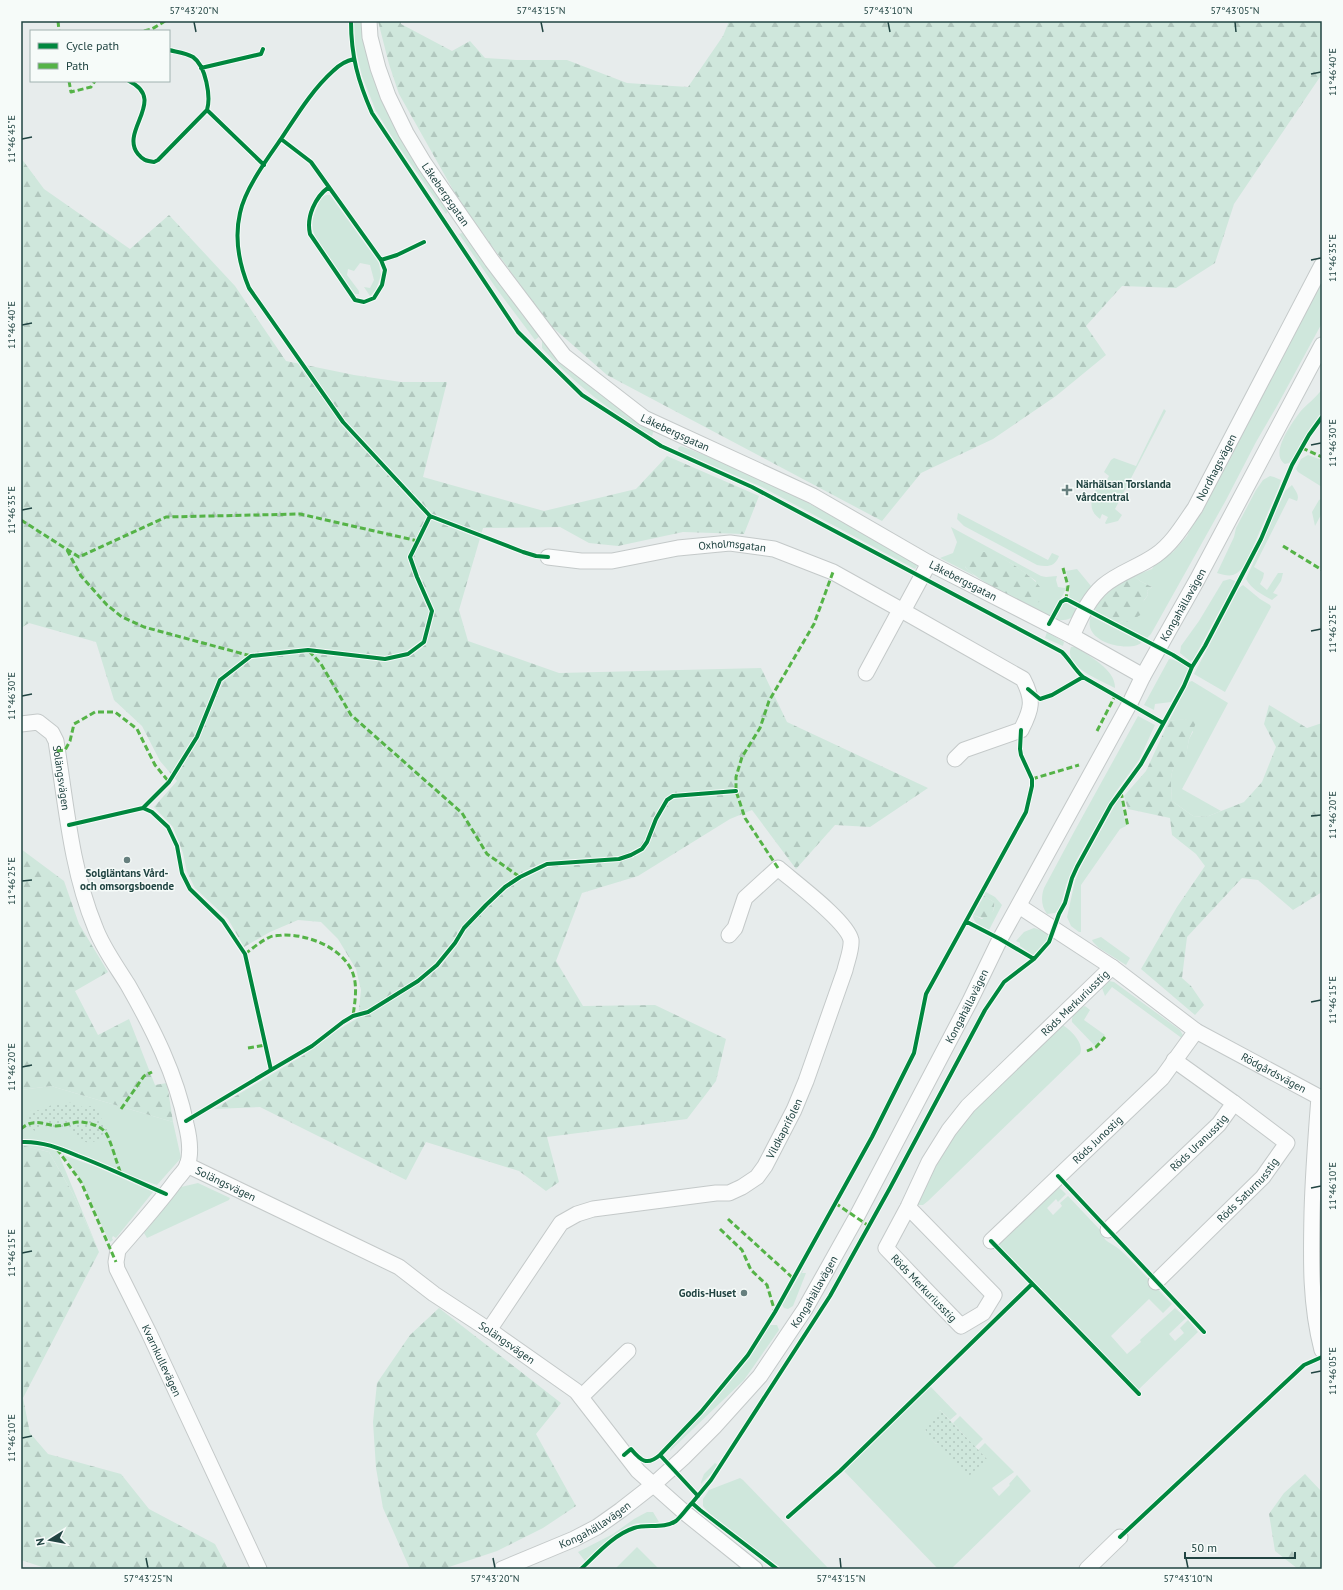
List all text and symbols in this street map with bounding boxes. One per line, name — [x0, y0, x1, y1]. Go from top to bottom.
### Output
text: 57°43'20"N — [169, 4, 219, 17]
text: 57°43'15"N — [516, 4, 566, 17]
text: 57°43'10"N — [863, 4, 913, 17]
text: 57°43'05"N — [1210, 4, 1260, 17]
legend — [30, 30, 170, 82]
text: Cycle path — [66, 38, 119, 53]
text: 11°46'40"E — [1326, 48, 1339, 96]
text: Path — [66, 58, 89, 73]
text: 11°46'45"E — [5, 115, 18, 163]
street label: Låkebergsgatan — [419, 160, 473, 229]
text: 11°46'35"E — [1326, 234, 1339, 282]
text: 11°46'40"E — [5, 301, 18, 349]
street label: Låkebergsgatan — [639, 410, 712, 454]
text: 11°46'30"E — [1326, 419, 1339, 467]
street label: Nordhagsvägen — [1193, 432, 1239, 503]
place label: Närhälsan Torslanda vårdcentral — [1075, 477, 1171, 504]
marker: Närhälsan Torslanda vårdcentral — [1061, 484, 1073, 496]
text: 11°46'35"E — [5, 486, 18, 534]
street label: Oxholmsgatan — [698, 536, 767, 555]
street label: Låkebergsgatan — [927, 557, 999, 604]
street label: Kongahällavägen — [1157, 566, 1209, 644]
text: 11°46'25"E — [1326, 605, 1339, 653]
text: 11°46'30"E — [5, 672, 18, 720]
street label: Solängsvägen — [50, 744, 73, 811]
text: 11°46'20"E — [1326, 791, 1339, 839]
marker: Solgläntans Vård- och omsorgsboende — [122, 855, 132, 865]
text: 11°46'25"E — [5, 857, 18, 905]
place label: Solgläntans Vård- och omsorgsboende — [80, 866, 174, 893]
street label: Kongahällavägen — [942, 967, 991, 1046]
street label: Röds Merkuriusstig — [1038, 967, 1112, 1039]
text: 11°46'15"E — [1326, 976, 1339, 1024]
text: 11°46'20"E — [5, 1043, 18, 1091]
street label: Rödgårdsvägen — [1239, 1050, 1309, 1096]
street label: Vildkaprifolen — [762, 1096, 805, 1162]
street label: Röds Uranusstig — [1167, 1111, 1231, 1174]
street label: Röds Junostig — [1069, 1112, 1125, 1167]
street label: Röds Saturnusstig — [1214, 1155, 1282, 1225]
text: 11°46'10"E — [1326, 1162, 1339, 1210]
street label: Solängsvägen — [193, 1163, 258, 1204]
text: 11°46'15"E — [5, 1229, 18, 1277]
street label: Röds Merkuriusstig — [888, 1251, 960, 1325]
street label: Kongahällavägen — [787, 1253, 840, 1330]
place label: Godis-Huset — [679, 1286, 736, 1300]
marker: Godis-Huset — [739, 1288, 749, 1298]
street label: Solängsvägen — [476, 1318, 538, 1367]
street label: Kvarnkullevägen — [139, 1322, 185, 1399]
text: 11°46'05"E — [1326, 1347, 1339, 1395]
text: 11°46'10"E — [5, 1414, 18, 1462]
street label: Kongahällavägen — [557, 1498, 633, 1551]
north arrow — [30, 1520, 70, 1560]
scale bar — [1185, 1534, 1295, 1560]
text: N — [33, 1537, 48, 1547]
text: 50 m — [1191, 1540, 1217, 1555]
text: 57°43'25"N — [123, 1572, 173, 1585]
text: 57°43'20"N — [470, 1572, 520, 1585]
text: 57°43'15"N — [816, 1572, 866, 1585]
text: 57°43'10"N — [1163, 1572, 1213, 1585]

